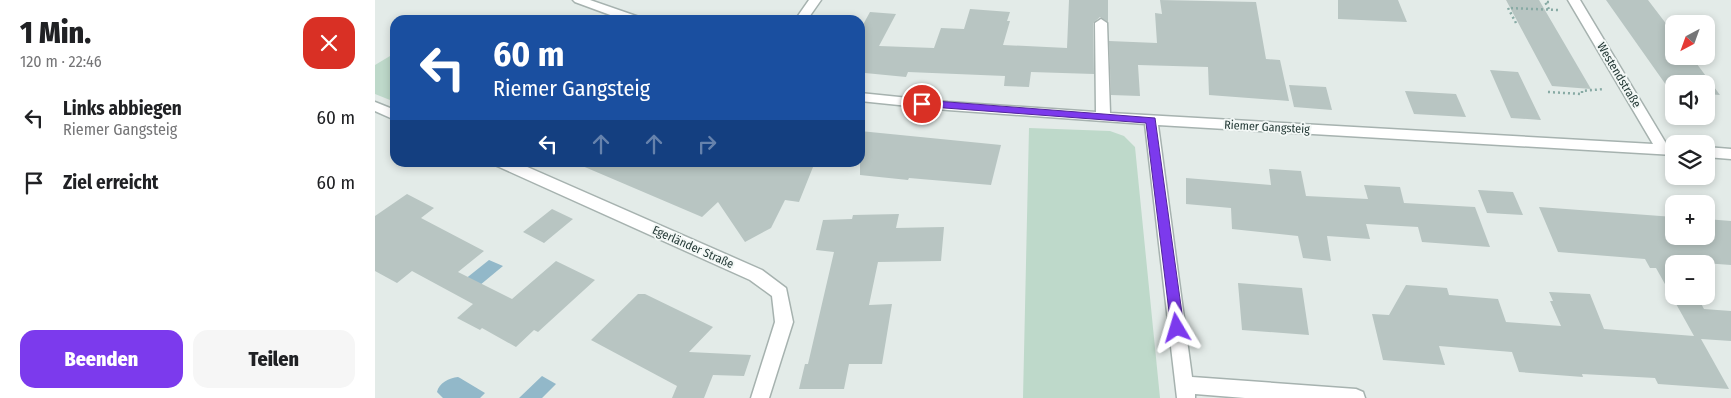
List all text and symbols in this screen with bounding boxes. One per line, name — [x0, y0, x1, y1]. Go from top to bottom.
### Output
text: 1 Min. — [20, 15, 91, 51]
north arrow — [1665, 15, 1715, 65]
map controls — [1665, 15, 1715, 305]
button: close — [303, 17, 355, 69]
text: 60 m — [493, 33, 564, 75]
icon: left — [410, 35, 475, 100]
street label: Westendstraße — [1594, 40, 1644, 110]
text: 120 m · 22:46 — [20, 52, 102, 71]
text: Riemer Gangsteig — [493, 75, 650, 102]
button: sound — [1665, 75, 1715, 125]
pin — [901, 83, 943, 125]
icon: arrive — [908, 90, 936, 118]
text: Links abbiegen — [63, 97, 182, 120]
icon: left — [20, 104, 48, 132]
text: 60 m — [317, 106, 355, 129]
street label: Riemer Gangsteig — [1224, 118, 1311, 136]
text: Riemer Gangsteig — [63, 120, 177, 139]
icon: left — [534, 130, 562, 158]
icon: ahead — [587, 130, 615, 158]
icon: ahead — [640, 130, 668, 158]
icon: right — [693, 130, 721, 158]
button: layers — [1665, 135, 1715, 185]
icon: arrive — [20, 169, 48, 197]
text: Ziel erreicht — [63, 171, 159, 194]
text: 60 m — [317, 171, 355, 194]
button: + — [1665, 195, 1715, 245]
street label: Egerländer Straße — [650, 223, 736, 271]
button: − — [1665, 255, 1715, 305]
position arrow — [1150, 301, 1202, 353]
button: Beenden — [20, 330, 183, 388]
button: Teilen — [193, 330, 355, 388]

